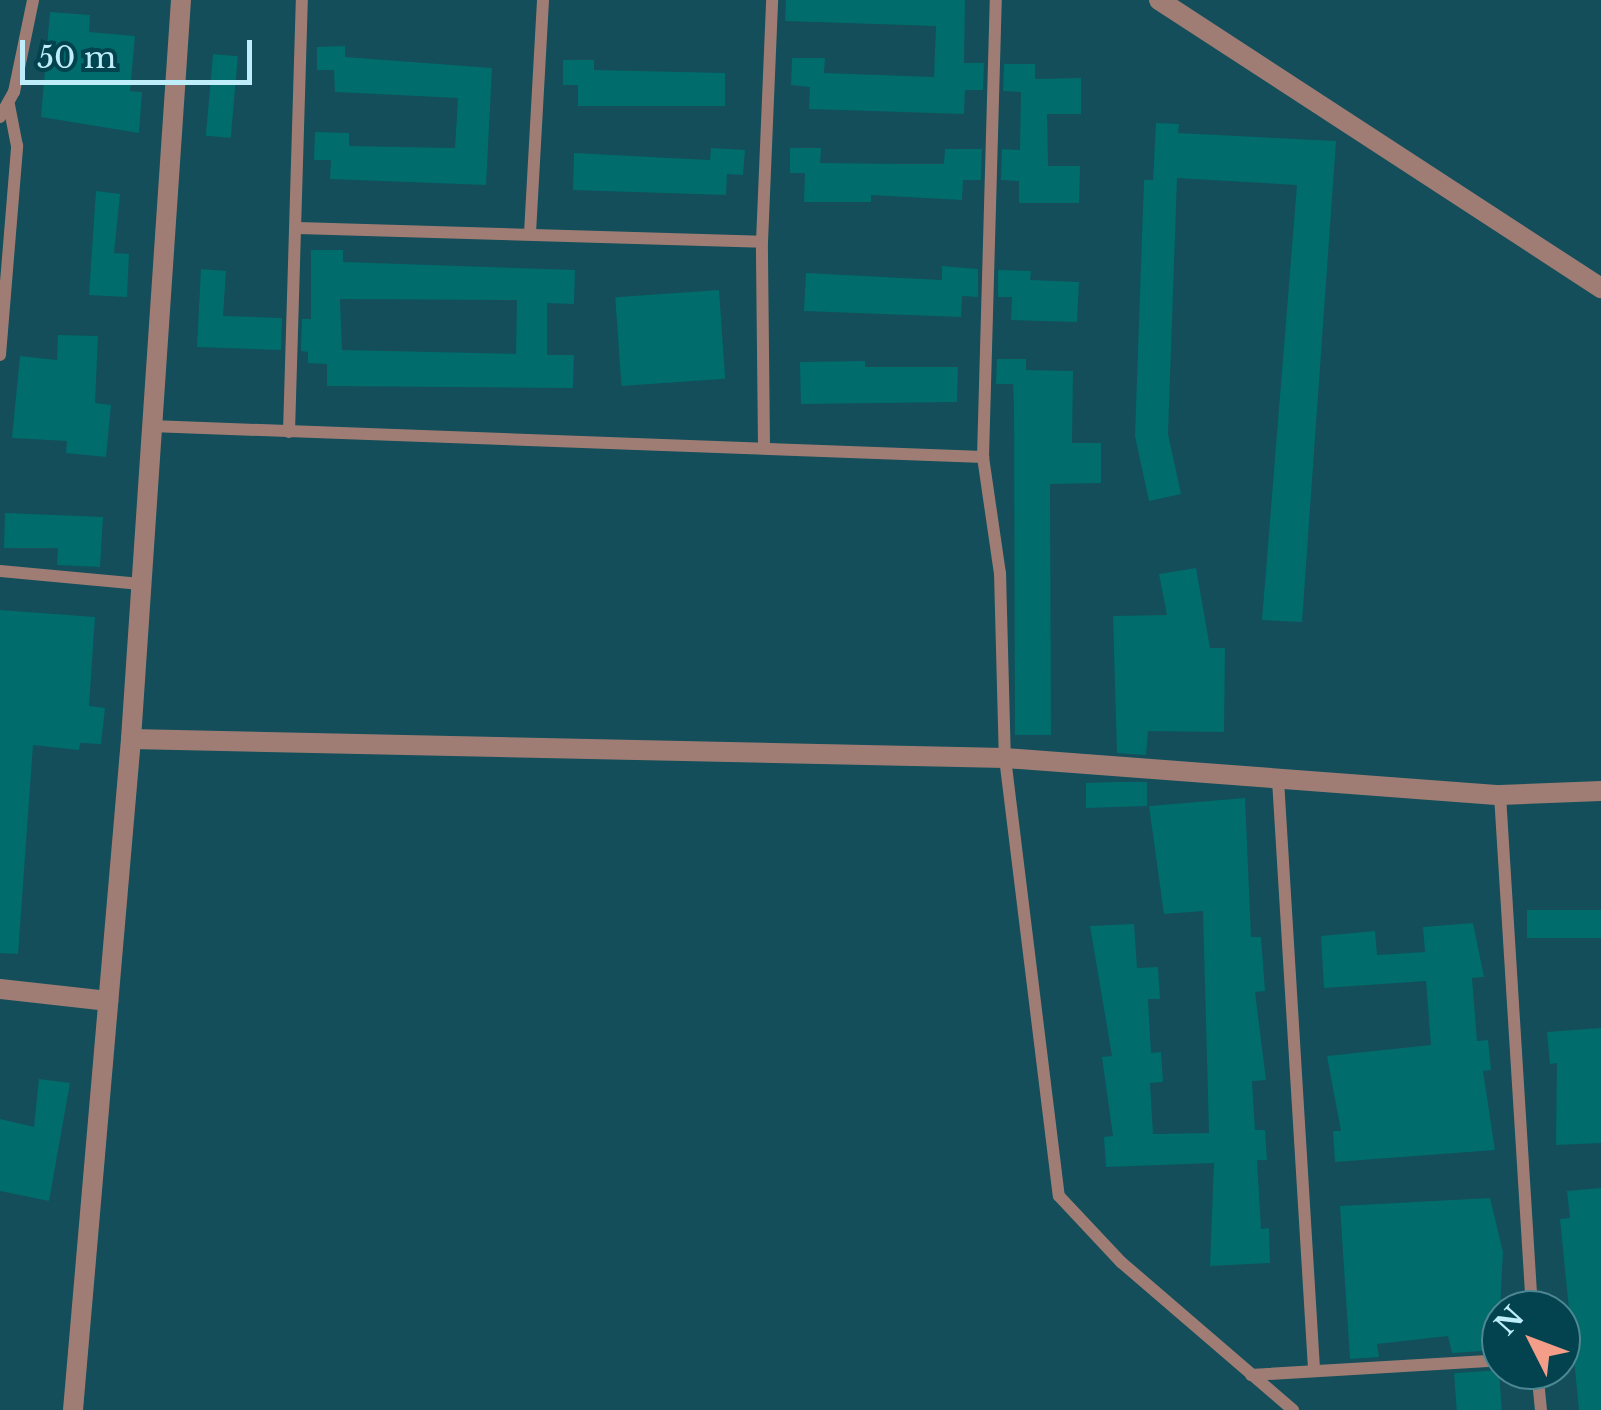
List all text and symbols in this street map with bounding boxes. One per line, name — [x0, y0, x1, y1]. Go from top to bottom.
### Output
scale bar — [25, 20, 258, 82]
text: 50 m — [37, 39, 116, 76]
north arrow — [1481, 1290, 1581, 1390]
text: N — [1488, 1299, 1532, 1342]

